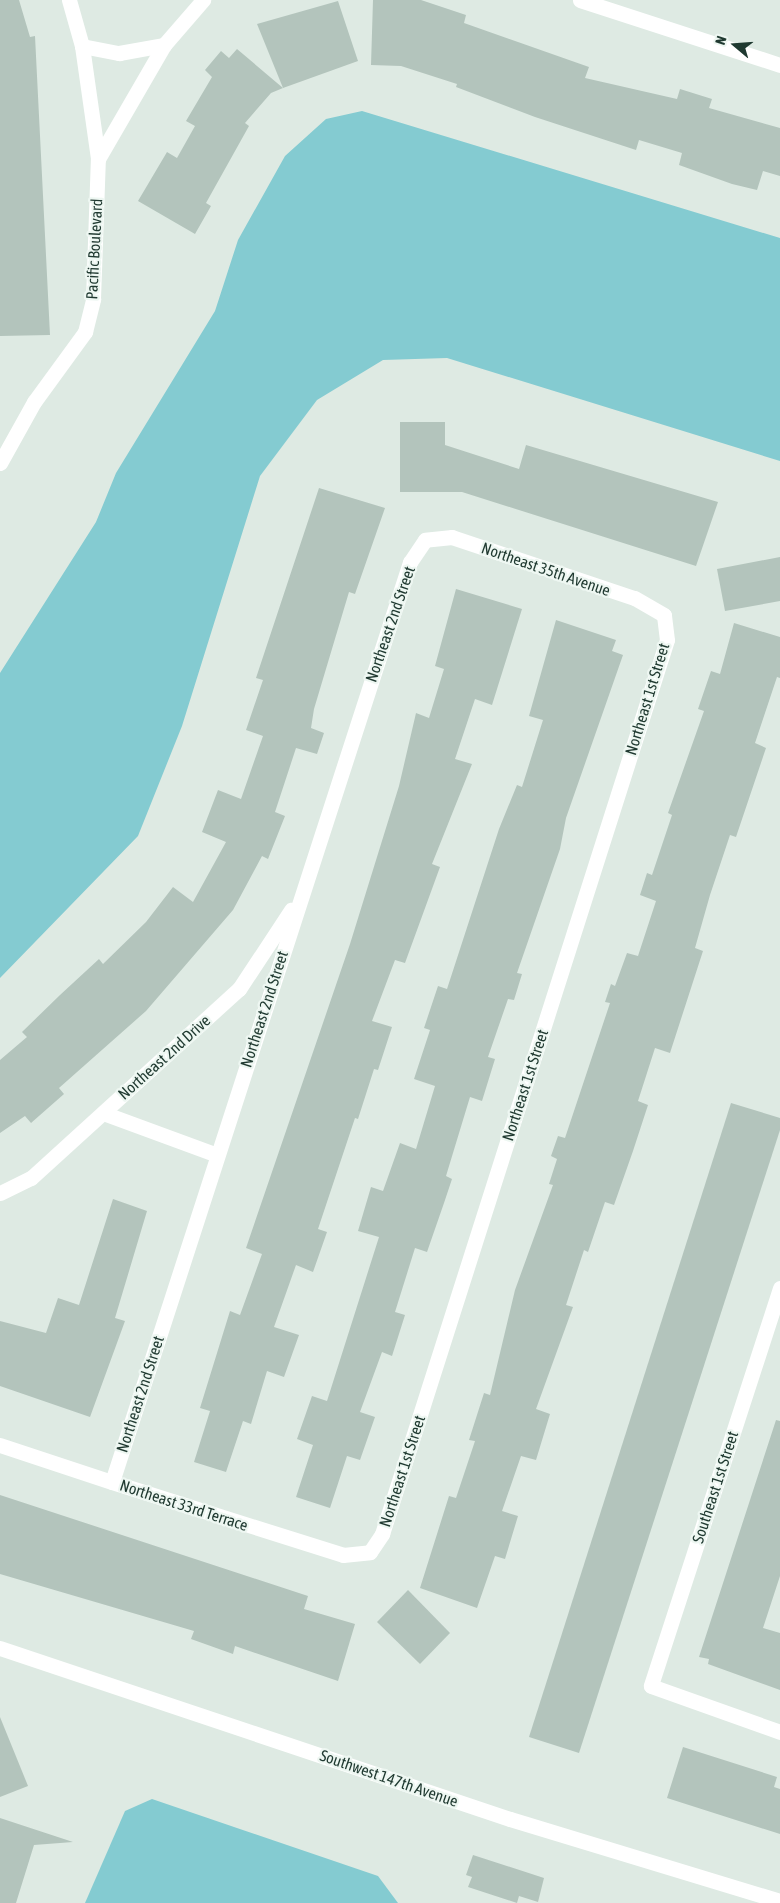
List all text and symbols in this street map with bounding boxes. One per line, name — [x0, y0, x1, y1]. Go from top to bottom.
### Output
north arrow — [710, 20, 760, 70]
text: N — [712, 34, 730, 47]
street label: Pacific Boulevard — [82, 198, 106, 300]
street label: Northeast 35th Avenue — [479, 538, 613, 600]
street label: Northeast 2nd Street — [361, 564, 419, 684]
street label: Northeast 1st Street — [621, 641, 673, 757]
street label: Northeast 2nd Street — [236, 948, 292, 1070]
street label: Northeast 2nd Drive — [114, 1011, 214, 1103]
street label: Northeast 1st Street — [498, 1027, 552, 1143]
street label: Northeast 2nd Street — [112, 1333, 168, 1455]
street label: Northeast 1st Street — [375, 1413, 429, 1529]
street label: Southeast 1st Street — [688, 1429, 742, 1545]
street label: Northeast 33rd Terrace — [117, 1475, 251, 1535]
street label: Southwest 147th Avenue — [317, 1745, 461, 1811]

